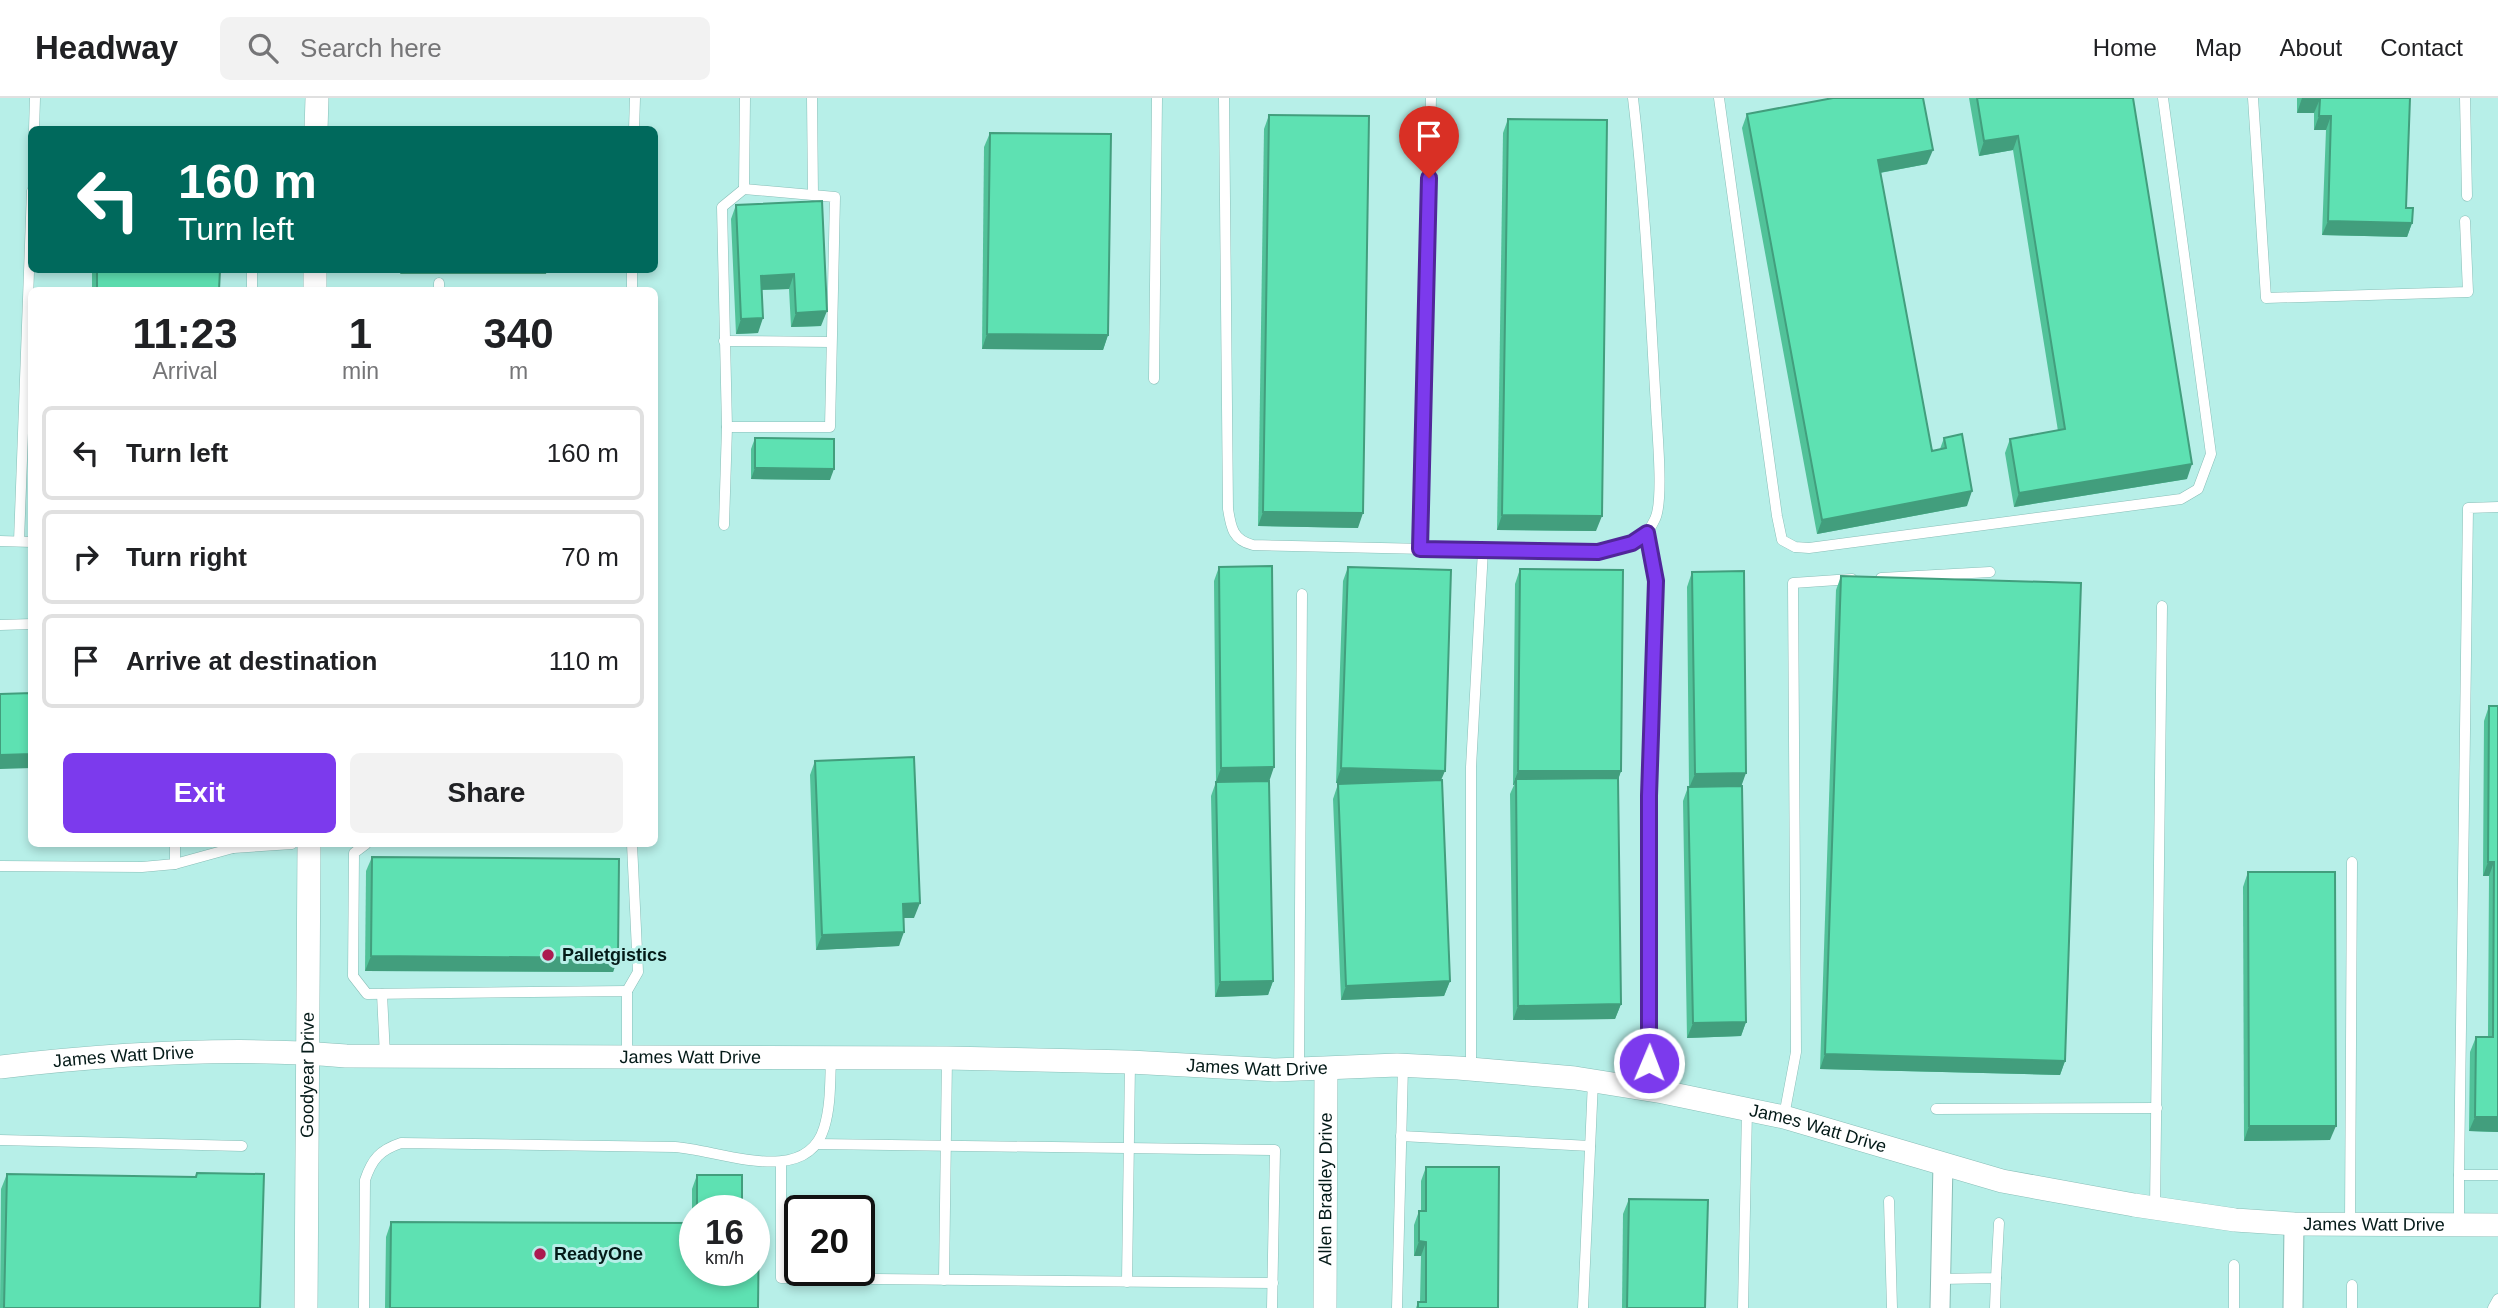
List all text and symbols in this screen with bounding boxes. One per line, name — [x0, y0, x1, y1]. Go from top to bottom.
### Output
search box — [220, 17, 710, 80]
text: Headway — [35, 29, 178, 66]
icon: search — [244, 29, 282, 67]
text: Search here — [300, 33, 442, 63]
text: Home — [2093, 34, 2157, 61]
text: Map — [2195, 34, 2242, 61]
text: About — [2280, 34, 2342, 61]
text: Contact — [2380, 34, 2463, 61]
pin — [1399, 106, 1459, 178]
icon: arrive — [1410, 117, 1448, 155]
icon: left — [63, 154, 154, 245]
text: 160 m — [178, 154, 317, 208]
text: Turn left — [178, 211, 294, 247]
text: 11:23 — [132, 310, 238, 357]
text: 1 — [349, 310, 372, 357]
text: 340 — [483, 310, 554, 357]
text: Arrival — [152, 358, 218, 384]
text: min — [342, 358, 379, 384]
text: m — [509, 358, 528, 384]
icon: left — [67, 434, 105, 472]
text: Turn left — [126, 438, 228, 468]
text: 160 m — [547, 438, 619, 468]
icon: right — [67, 538, 105, 576]
text: Turn right — [126, 542, 247, 572]
text: 70 m — [561, 542, 619, 572]
icon: arrive — [67, 642, 105, 680]
text: Arrive at destination — [126, 646, 377, 676]
text: 110 m — [549, 646, 619, 676]
button: Exit — [63, 753, 336, 833]
button: Share — [350, 753, 623, 833]
place label: Palletgistics — [562, 945, 667, 965]
marker: Palletgistics — [540, 947, 556, 963]
street label: Goodyear Drive — [297, 1012, 318, 1138]
position arrow — [1612, 1026, 1686, 1100]
street label: James Watt Drive — [52, 1042, 194, 1071]
street label: James Watt Drive — [619, 1047, 761, 1067]
street label: James Watt Drive — [1186, 1055, 1328, 1080]
street label: James Watt Drive — [1748, 1100, 1889, 1157]
street label: Allen Bradley Drive — [1315, 1112, 1336, 1266]
speed limit sign: 20 — [784, 1195, 875, 1286]
text: 16 — [705, 1212, 744, 1251]
street label: James Watt Drive — [2303, 1214, 2445, 1235]
place label: ReadyOne — [554, 1244, 643, 1264]
marker: ReadyOne — [532, 1246, 548, 1262]
text: km/h — [705, 1248, 744, 1268]

